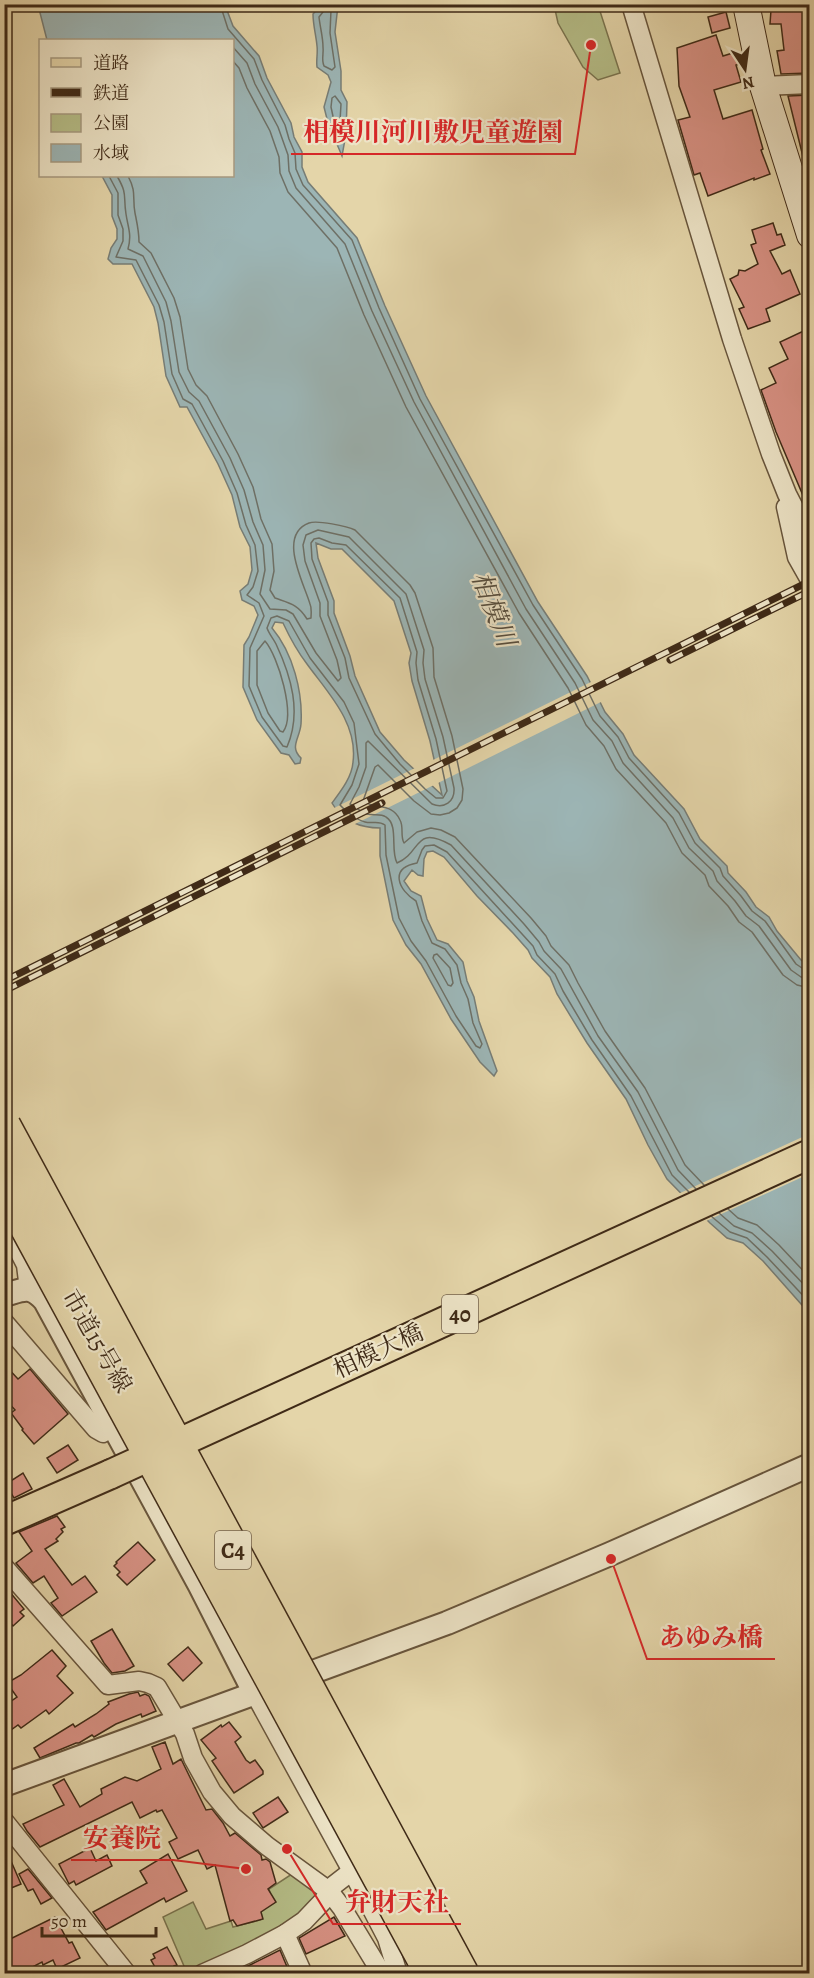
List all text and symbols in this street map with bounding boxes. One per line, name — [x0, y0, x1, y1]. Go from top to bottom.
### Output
legend — [39, 39, 234, 177]
north arrow — [715, 39, 775, 99]
text: 道路 — [93, 51, 129, 75]
text: N — [740, 71, 756, 95]
text: 鉄道 — [93, 81, 129, 105]
callout: 相模川河川敷児童遊園 — [291, 110, 575, 154]
text: 公園 — [93, 111, 129, 135]
text: 相模川河川敷児童遊園 — [303, 115, 563, 150]
text: 水域 — [93, 141, 129, 165]
water label: 相模川 — [463, 566, 525, 655]
street label: 市道15号線 — [55, 1283, 139, 1399]
road number: 40 — [442, 1295, 478, 1333]
street label: 相模大橋 — [328, 1316, 428, 1386]
road number: C4 — [215, 1531, 251, 1569]
callout: あゆみ橋 — [647, 1615, 775, 1659]
text: あゆみ橋 — [659, 1620, 763, 1655]
callout: 安養院 — [71, 1816, 173, 1860]
text: 安養院 — [83, 1821, 161, 1856]
callout: 弁財天社 — [333, 1880, 461, 1924]
text: 弁財天社 — [345, 1885, 449, 1920]
scale bar — [42, 1900, 156, 1938]
text: 50 m — [51, 1909, 87, 1933]

